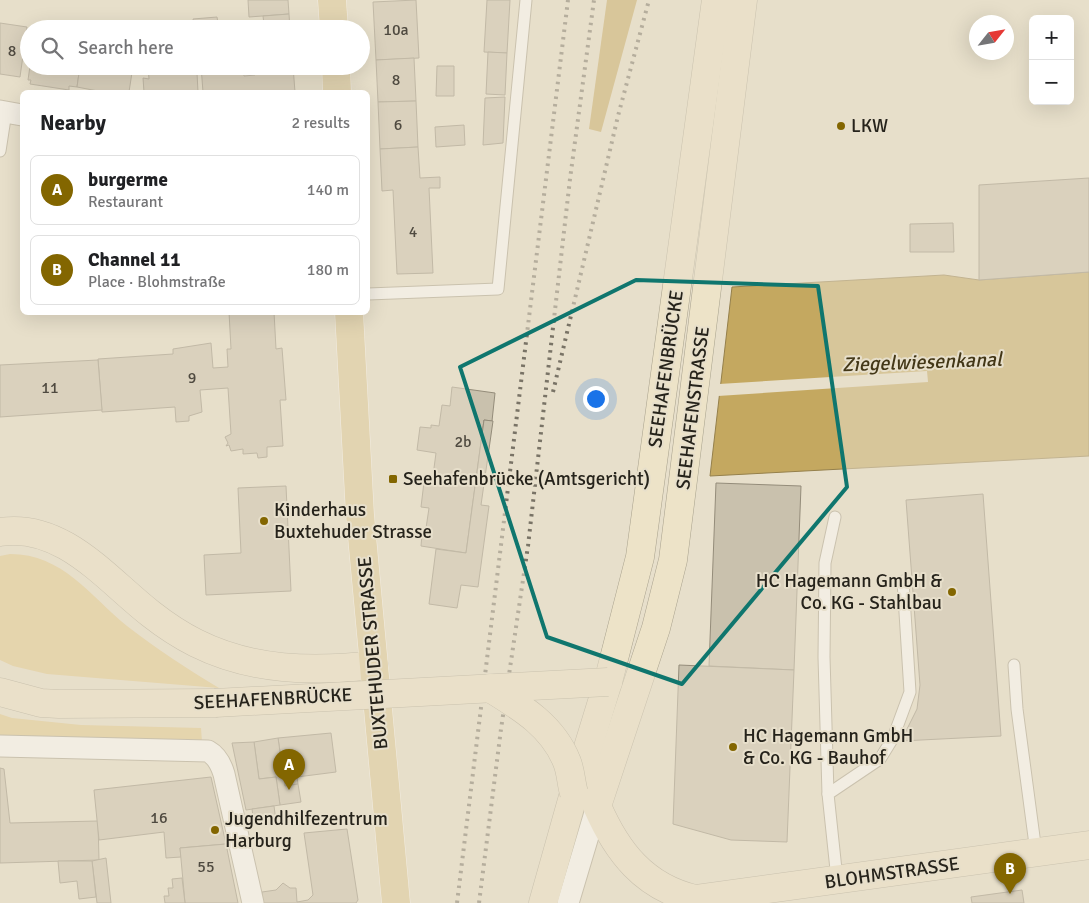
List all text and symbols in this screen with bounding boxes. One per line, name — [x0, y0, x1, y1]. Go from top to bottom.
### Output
north arrow — [969, 15, 1014, 60]
map controls — [1029, 15, 1074, 105]
button: + — [1029, 15, 1074, 60]
search box — [20, 20, 370, 75]
house number: 10a — [383, 20, 409, 40]
icon: search — [38, 34, 66, 62]
text: Search here — [78, 36, 174, 60]
house number: 8 — [8, 41, 16, 61]
button: − — [1029, 60, 1074, 105]
house number: 8 — [392, 70, 400, 90]
text: Nearby — [40, 110, 106, 136]
text: 2 results — [291, 113, 350, 133]
place label: LKW — [851, 114, 888, 138]
house number: 6 — [394, 115, 402, 135]
marker: LKW — [835, 120, 847, 132]
text: burgerme — [88, 168, 168, 192]
text: A — [52, 180, 62, 200]
text: 140 m — [307, 180, 349, 200]
text: Restaurant — [88, 192, 163, 212]
house number: 4 — [409, 222, 418, 242]
text: Channel 11 — [88, 248, 181, 272]
text: B — [52, 260, 62, 280]
text: 180 m — [307, 260, 349, 280]
text: Place · Blohmstraße — [88, 272, 226, 292]
street label: SEEHAFENBRÜCKE — [643, 289, 689, 449]
street label: SEEHAFENSTRASSE — [671, 325, 715, 491]
water label: Ziegelwiesenkanal — [842, 347, 1004, 377]
house number: 9 — [188, 368, 196, 388]
house number: 11 — [41, 378, 59, 398]
your location — [583, 386, 609, 412]
house number: 2b — [454, 432, 472, 452]
place label: Seehafenbrücke (Amtsgericht) — [403, 467, 650, 491]
marker: Seehafenbrücke (Amtsgericht) — [387, 473, 399, 485]
place label: Kinderhaus Buxtehuder Strasse — [274, 498, 432, 544]
marker: Kinderhaus Buxtehuder Strasse — [258, 515, 270, 527]
street label: BUXTEHUDER STRASSE — [353, 555, 393, 751]
place label: HC Hagemann GmbH & Co. KG - Stahlbau — [756, 569, 942, 615]
marker: HC Hagemann GmbH & Co. KG - Stahlbau — [946, 586, 958, 598]
street label: SEEHAFENBRÜCKE — [193, 683, 353, 715]
place label: HC Hagemann GmbH & Co. KG - Bauhof — [743, 724, 913, 770]
marker: HC Hagemann GmbH & Co. KG - Bauhof — [727, 741, 739, 753]
pin: A — [273, 749, 305, 790]
place label: Jugendhilfezentrum Harburg — [225, 807, 388, 853]
house number: 16 — [150, 808, 168, 828]
marker: Jugendhilfezentrum Harburg — [209, 824, 221, 836]
street label: BLOHMSTRASSE — [823, 852, 961, 894]
pin: B — [994, 853, 1026, 894]
house number: 55 — [197, 857, 215, 877]

